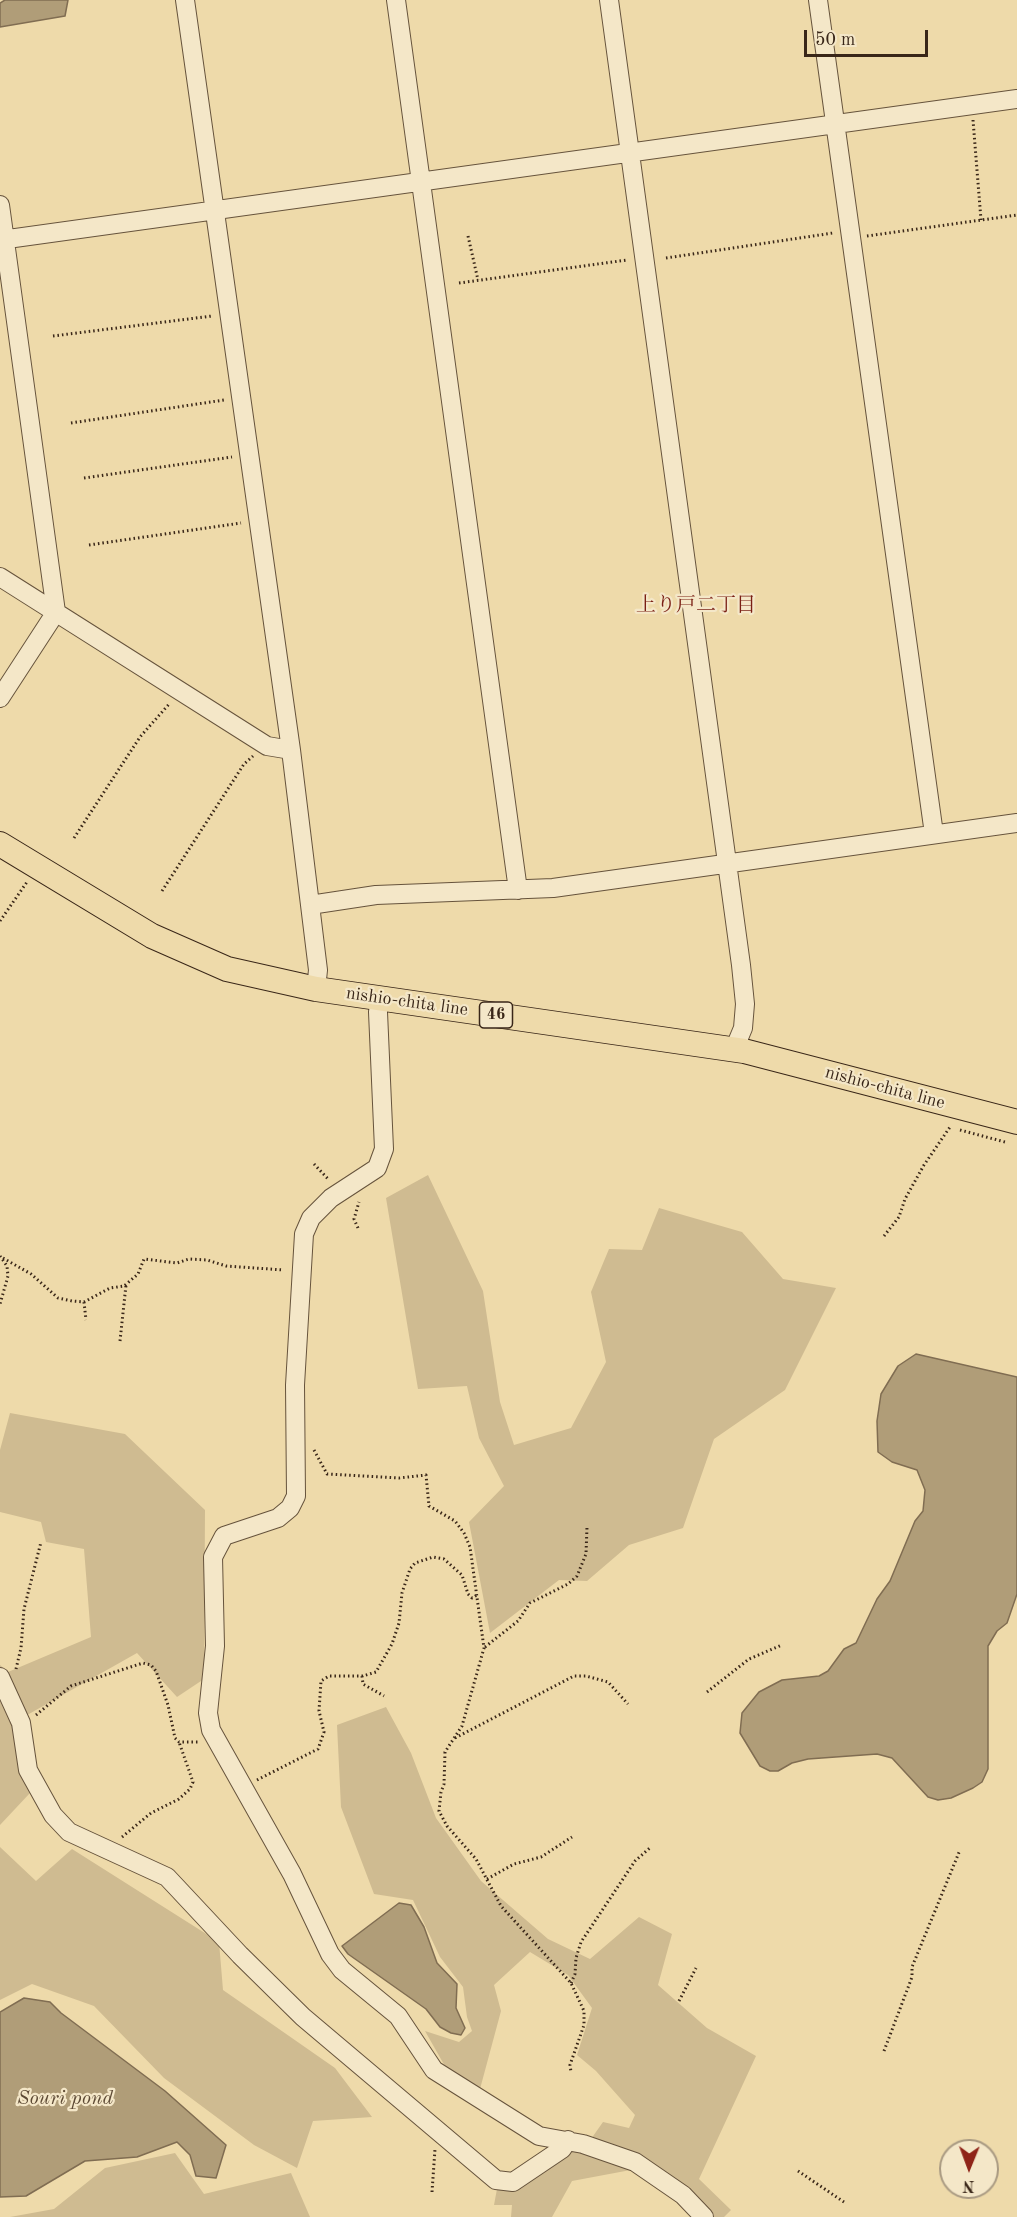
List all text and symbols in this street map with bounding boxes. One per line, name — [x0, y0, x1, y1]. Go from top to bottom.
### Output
scale bar — [807, 18, 932, 56]
text: 50 m — [815, 31, 855, 49]
district label: 上り戸二丁目 — [636, 594, 756, 618]
street label: nishio-chita line — [345, 983, 469, 1021]
road number: 46 — [480, 1002, 512, 1028]
street label: nishio-chita line — [823, 1062, 947, 1114]
water label: Souri pond — [17, 2087, 113, 2111]
north arrow — [939, 2139, 999, 2199]
text: N — [962, 2177, 975, 2193]

